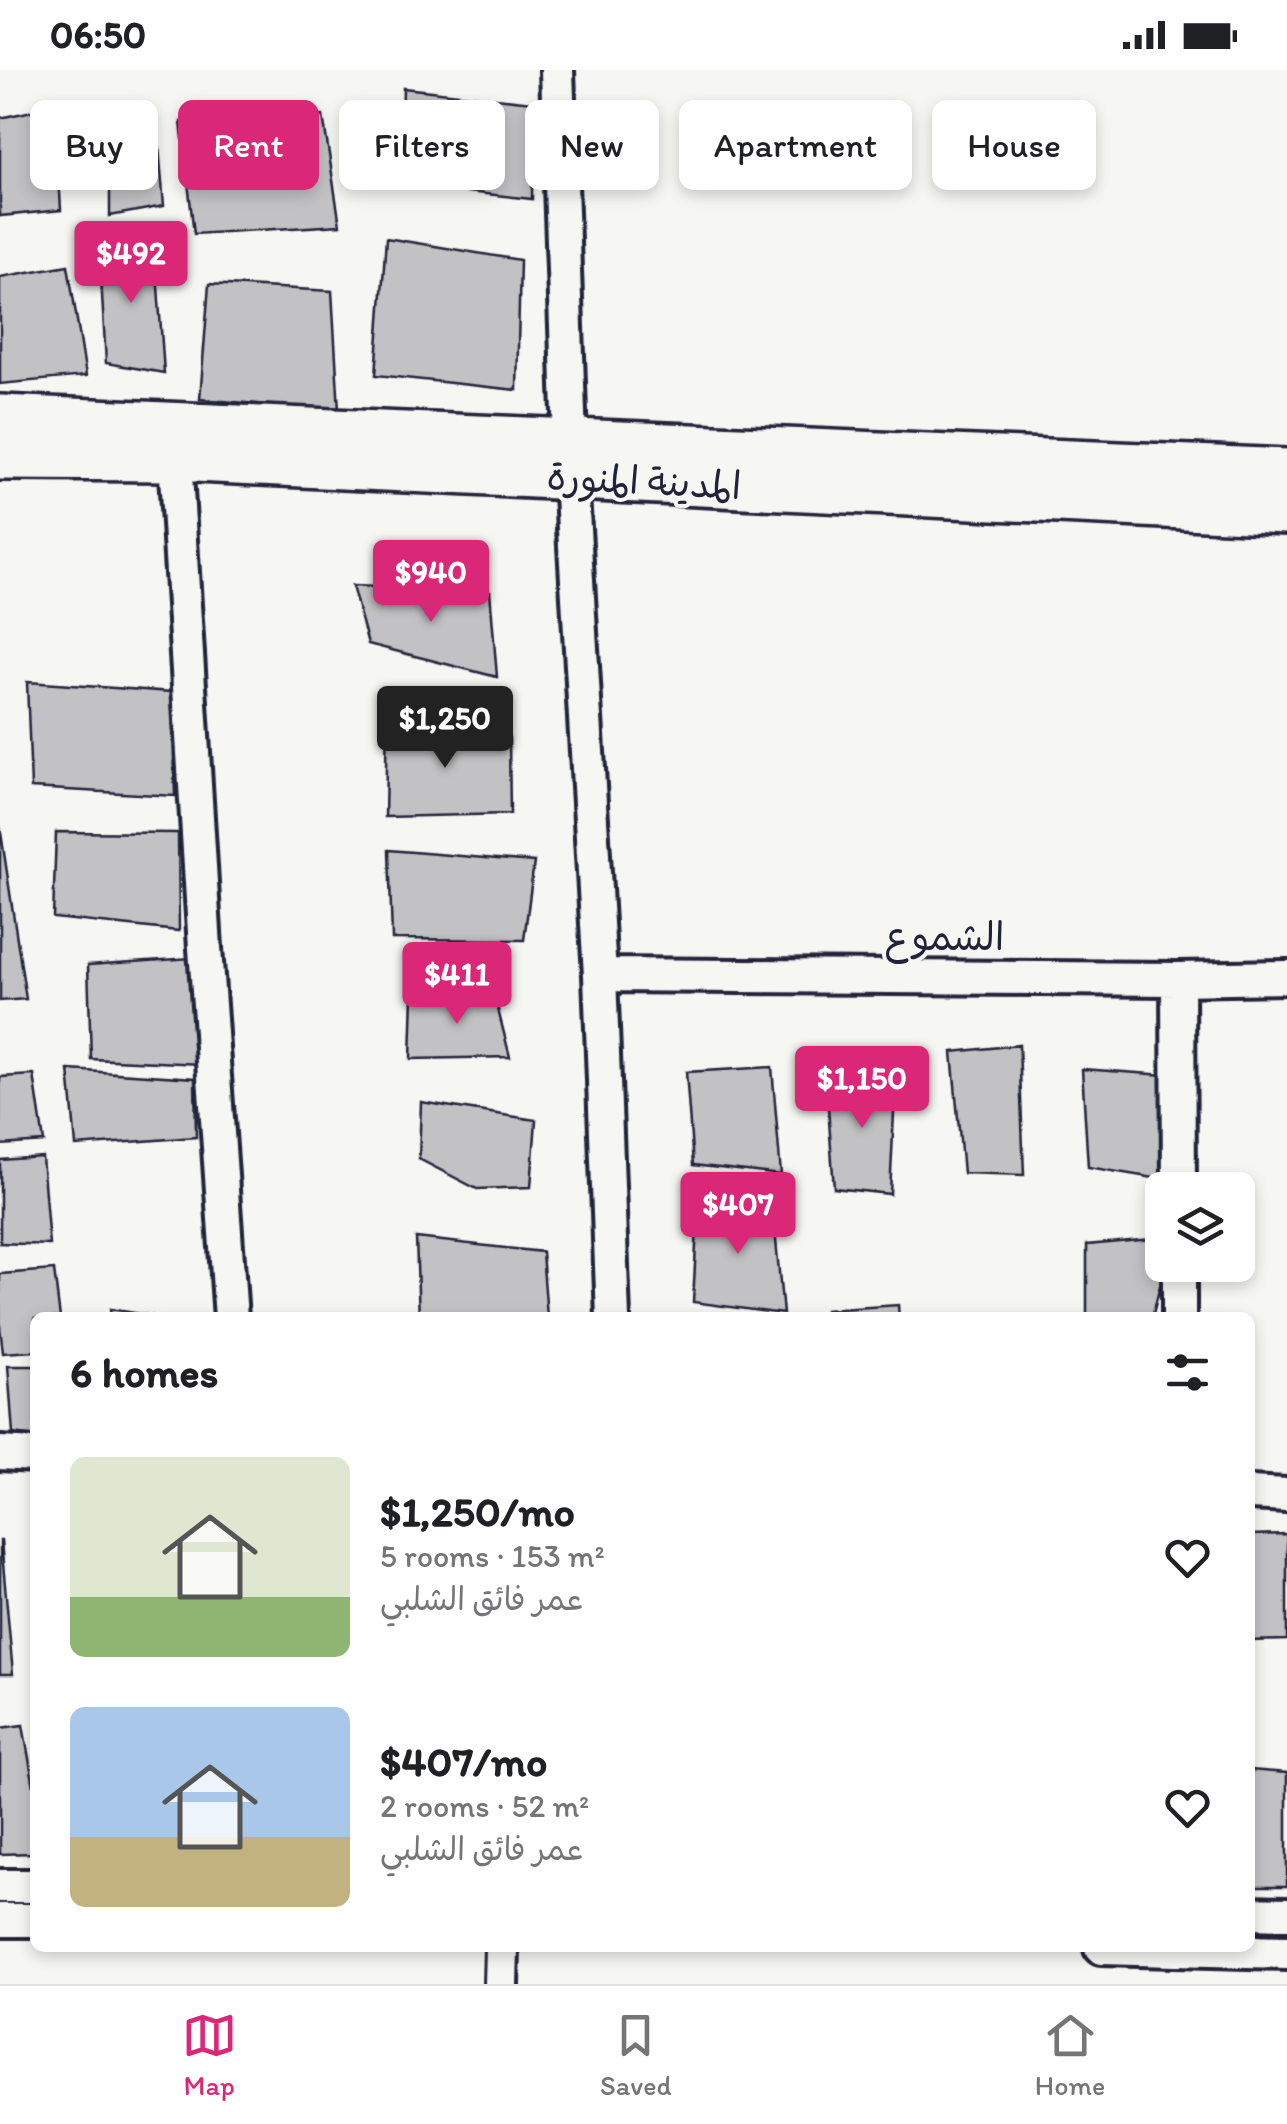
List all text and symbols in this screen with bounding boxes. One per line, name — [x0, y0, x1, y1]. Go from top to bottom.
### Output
text: 06:50 — [50, 12, 146, 58]
chip: Buy — [30, 100, 158, 190]
chip: Rent — [178, 100, 319, 190]
chip: Filters — [339, 100, 505, 190]
chip: New — [525, 100, 659, 190]
chip: Apartment — [679, 100, 912, 190]
chip: House — [932, 100, 1096, 190]
pin: $492 — [72, 221, 190, 306]
text: $492 — [96, 234, 166, 272]
street label: المدينة المنورة — [546, 453, 742, 511]
pin: $940 — [372, 540, 490, 625]
text: $940 — [395, 553, 467, 591]
pin: $1,250 — [364, 686, 526, 771]
text: $1,250 — [399, 699, 491, 737]
street label: الشموع — [884, 914, 1004, 964]
pin: $411 — [398, 942, 516, 1027]
text: $411 — [424, 955, 490, 993]
pin: $1,150 — [781, 1046, 943, 1131]
text: $1,150 — [817, 1059, 907, 1097]
pin: $407 — [679, 1172, 797, 1257]
map controls — [1145, 1172, 1255, 1282]
button: layers — [1145, 1172, 1255, 1282]
text: $407 — [702, 1185, 774, 1223]
icon: filters — [1160, 1345, 1215, 1400]
text: 6 homes — [70, 1347, 218, 1398]
text: $1,250/mo — [380, 1486, 575, 1537]
icon: home — [150, 1497, 270, 1617]
icon: heart — [1160, 1530, 1215, 1585]
text: 5 rooms · 153 m² — [380, 1537, 605, 1575]
text: عمر فائق الشلبي — [380, 1580, 583, 1618]
text: $407/mo — [380, 1736, 548, 1787]
icon: home — [150, 1747, 270, 1867]
icon: heart — [1160, 1780, 1215, 1835]
text: 2 rooms · 52 m² — [380, 1787, 589, 1825]
text: عمر فائق الشلبي — [380, 1830, 583, 1868]
tab: Map — [182, 2008, 237, 2102]
tab: Saved — [600, 2008, 671, 2102]
tab: Home — [1035, 2008, 1105, 2102]

